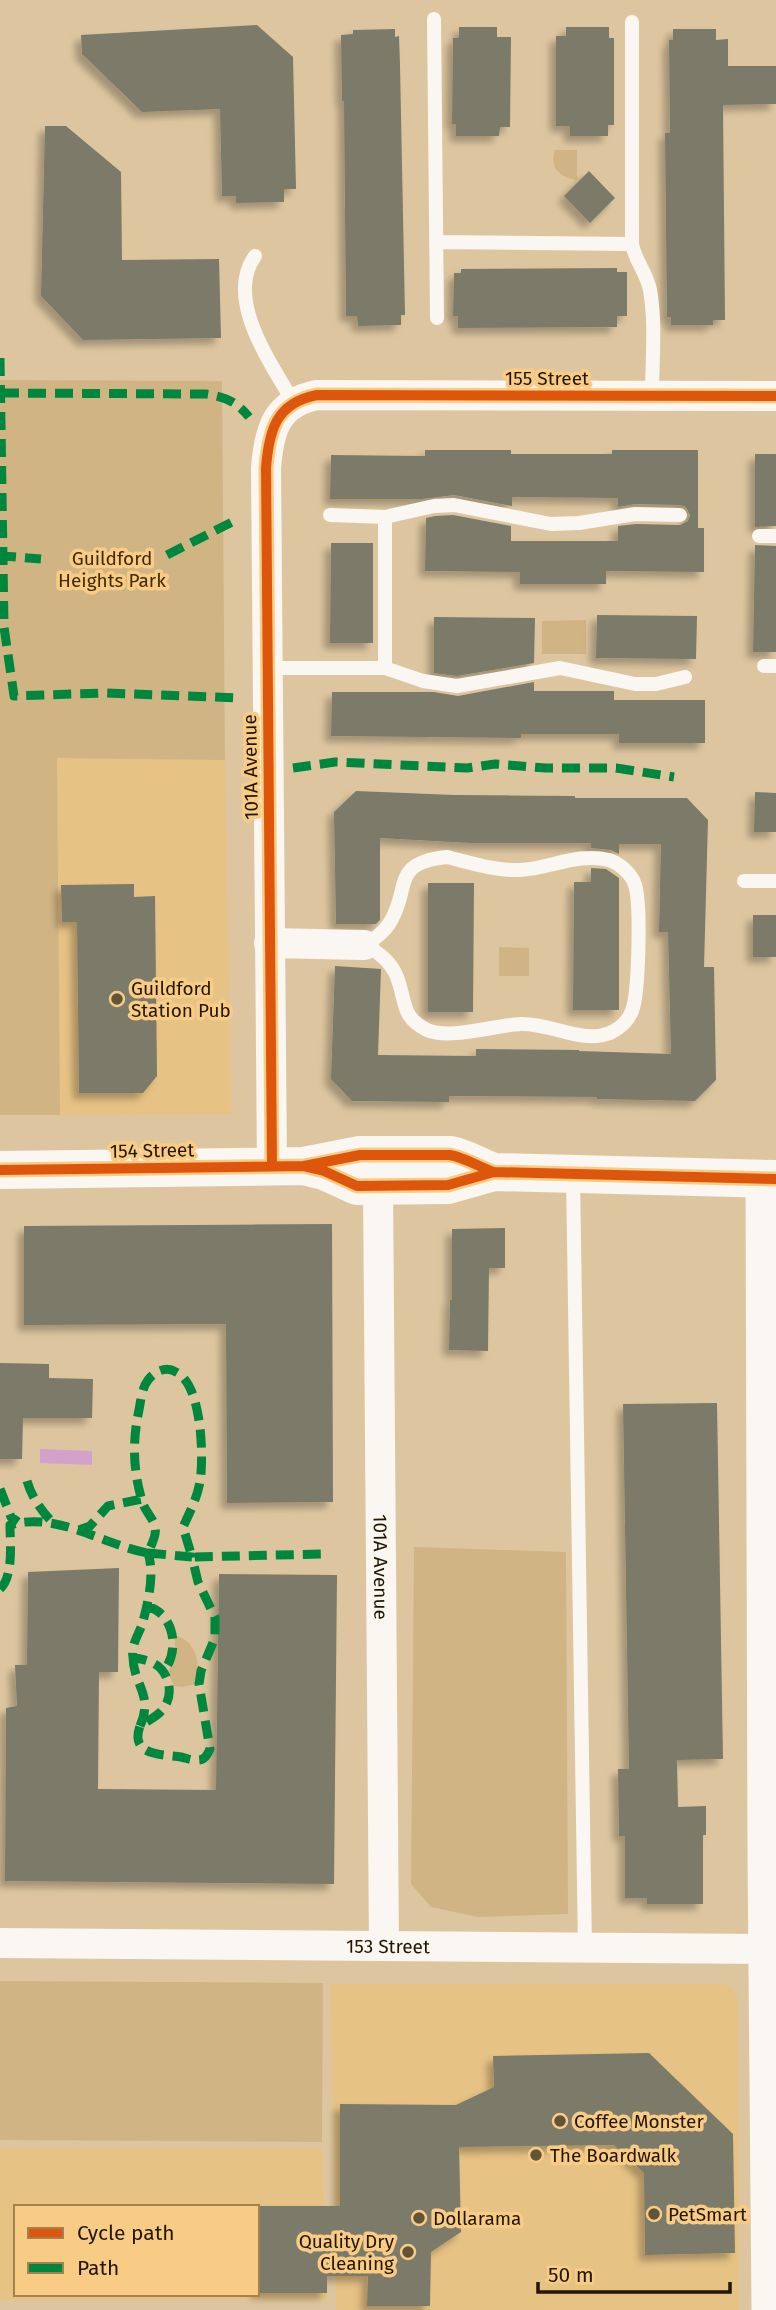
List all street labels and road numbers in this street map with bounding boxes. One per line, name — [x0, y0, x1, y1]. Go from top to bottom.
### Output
street label: 155 Street — [505, 367, 589, 390]
street label: 101A Avenue — [238, 714, 263, 820]
street label: 154 Street — [110, 1138, 195, 1163]
street label: 101A Avenue — [369, 1514, 392, 1620]
street label: 153 Street — [346, 1935, 430, 1958]

